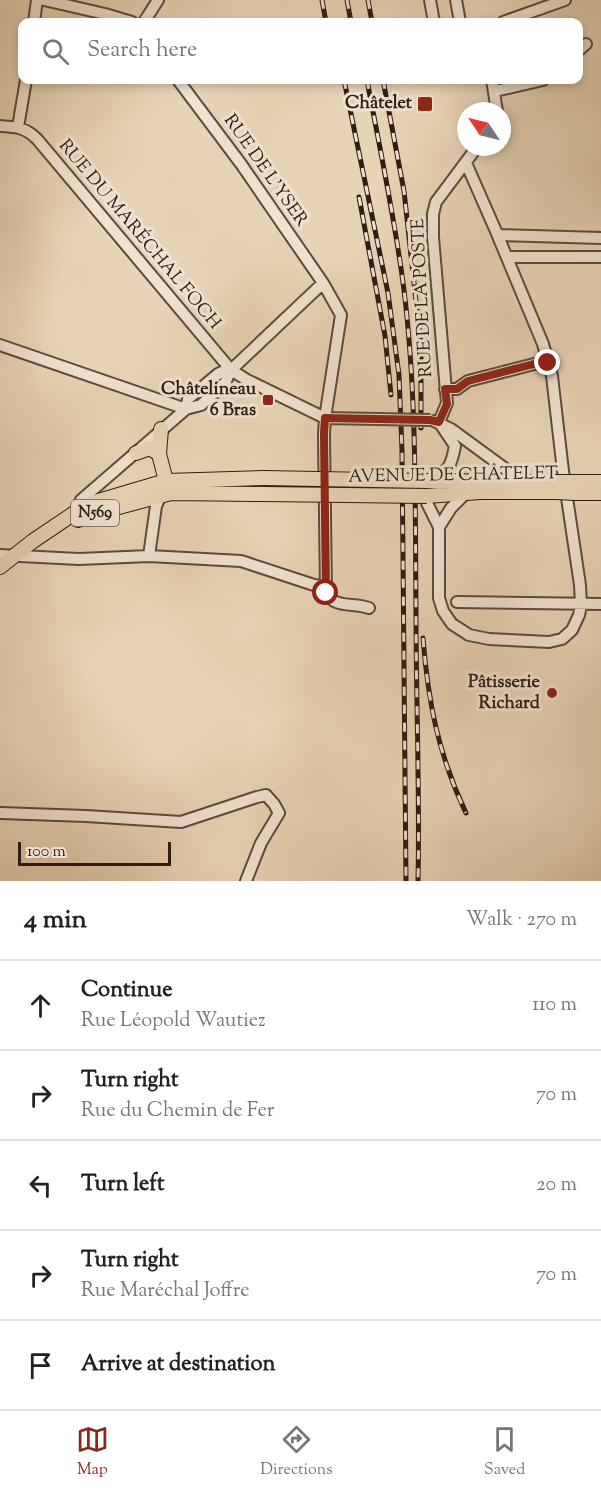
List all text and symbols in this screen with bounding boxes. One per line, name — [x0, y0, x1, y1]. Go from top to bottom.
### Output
search box — [18, 18, 583, 84]
icon: search — [39, 35, 72, 68]
text: Search here — [87, 35, 197, 67]
place label: Châtelet — [345, 91, 413, 117]
marker: Châtelet — [416, 95, 434, 113]
north arrow — [457, 102, 511, 156]
street label: RUE DE L'YSER — [216, 109, 314, 233]
street label: RUE DU MARÉCHAL FOCH — [52, 134, 226, 336]
street label: RUE DE LA POSTE — [406, 218, 440, 378]
route end — [534, 349, 560, 375]
place label: Châtelineau 6 Bras — [161, 377, 257, 424]
marker: Châtelineau 6 Bras — [261, 393, 275, 407]
street label: AVENUE DE CHÂTELET — [348, 460, 558, 491]
road number: N569 — [71, 500, 119, 526]
route start — [312, 579, 338, 605]
place label: Pâtisserie Richard — [468, 670, 541, 717]
marker: Pâtisserie Richard — [545, 686, 559, 700]
scale bar — [18, 839, 171, 866]
text: 100 m — [27, 841, 66, 864]
text: 4 min — [24, 902, 87, 939]
text: Walk · 270 m — [466, 906, 577, 935]
text: Continue — [81, 975, 172, 1007]
icon: ahead — [24, 989, 57, 1022]
text: 110 m — [532, 991, 577, 1020]
text: Rue Léopold Wautiez — [81, 1007, 266, 1036]
text: Turn right — [81, 1065, 178, 1097]
icon: right — [24, 1079, 57, 1112]
text: 70 m — [536, 1081, 577, 1110]
text: Rue du Chemin de Fer — [81, 1097, 274, 1126]
icon: left — [24, 1169, 57, 1202]
text: Turn left — [81, 1169, 164, 1201]
text: 20 m — [536, 1171, 577, 1200]
text: Turn right — [81, 1245, 178, 1277]
icon: right — [24, 1259, 57, 1292]
text: 70 m — [536, 1261, 577, 1290]
text: Rue Maréchal Joffre — [81, 1277, 249, 1306]
icon: arrive — [24, 1349, 57, 1382]
text: Arrive at destination — [81, 1349, 276, 1381]
tab: Map — [76, 1423, 109, 1482]
tab: Directions — [260, 1423, 333, 1482]
tab: Saved — [484, 1423, 525, 1482]

